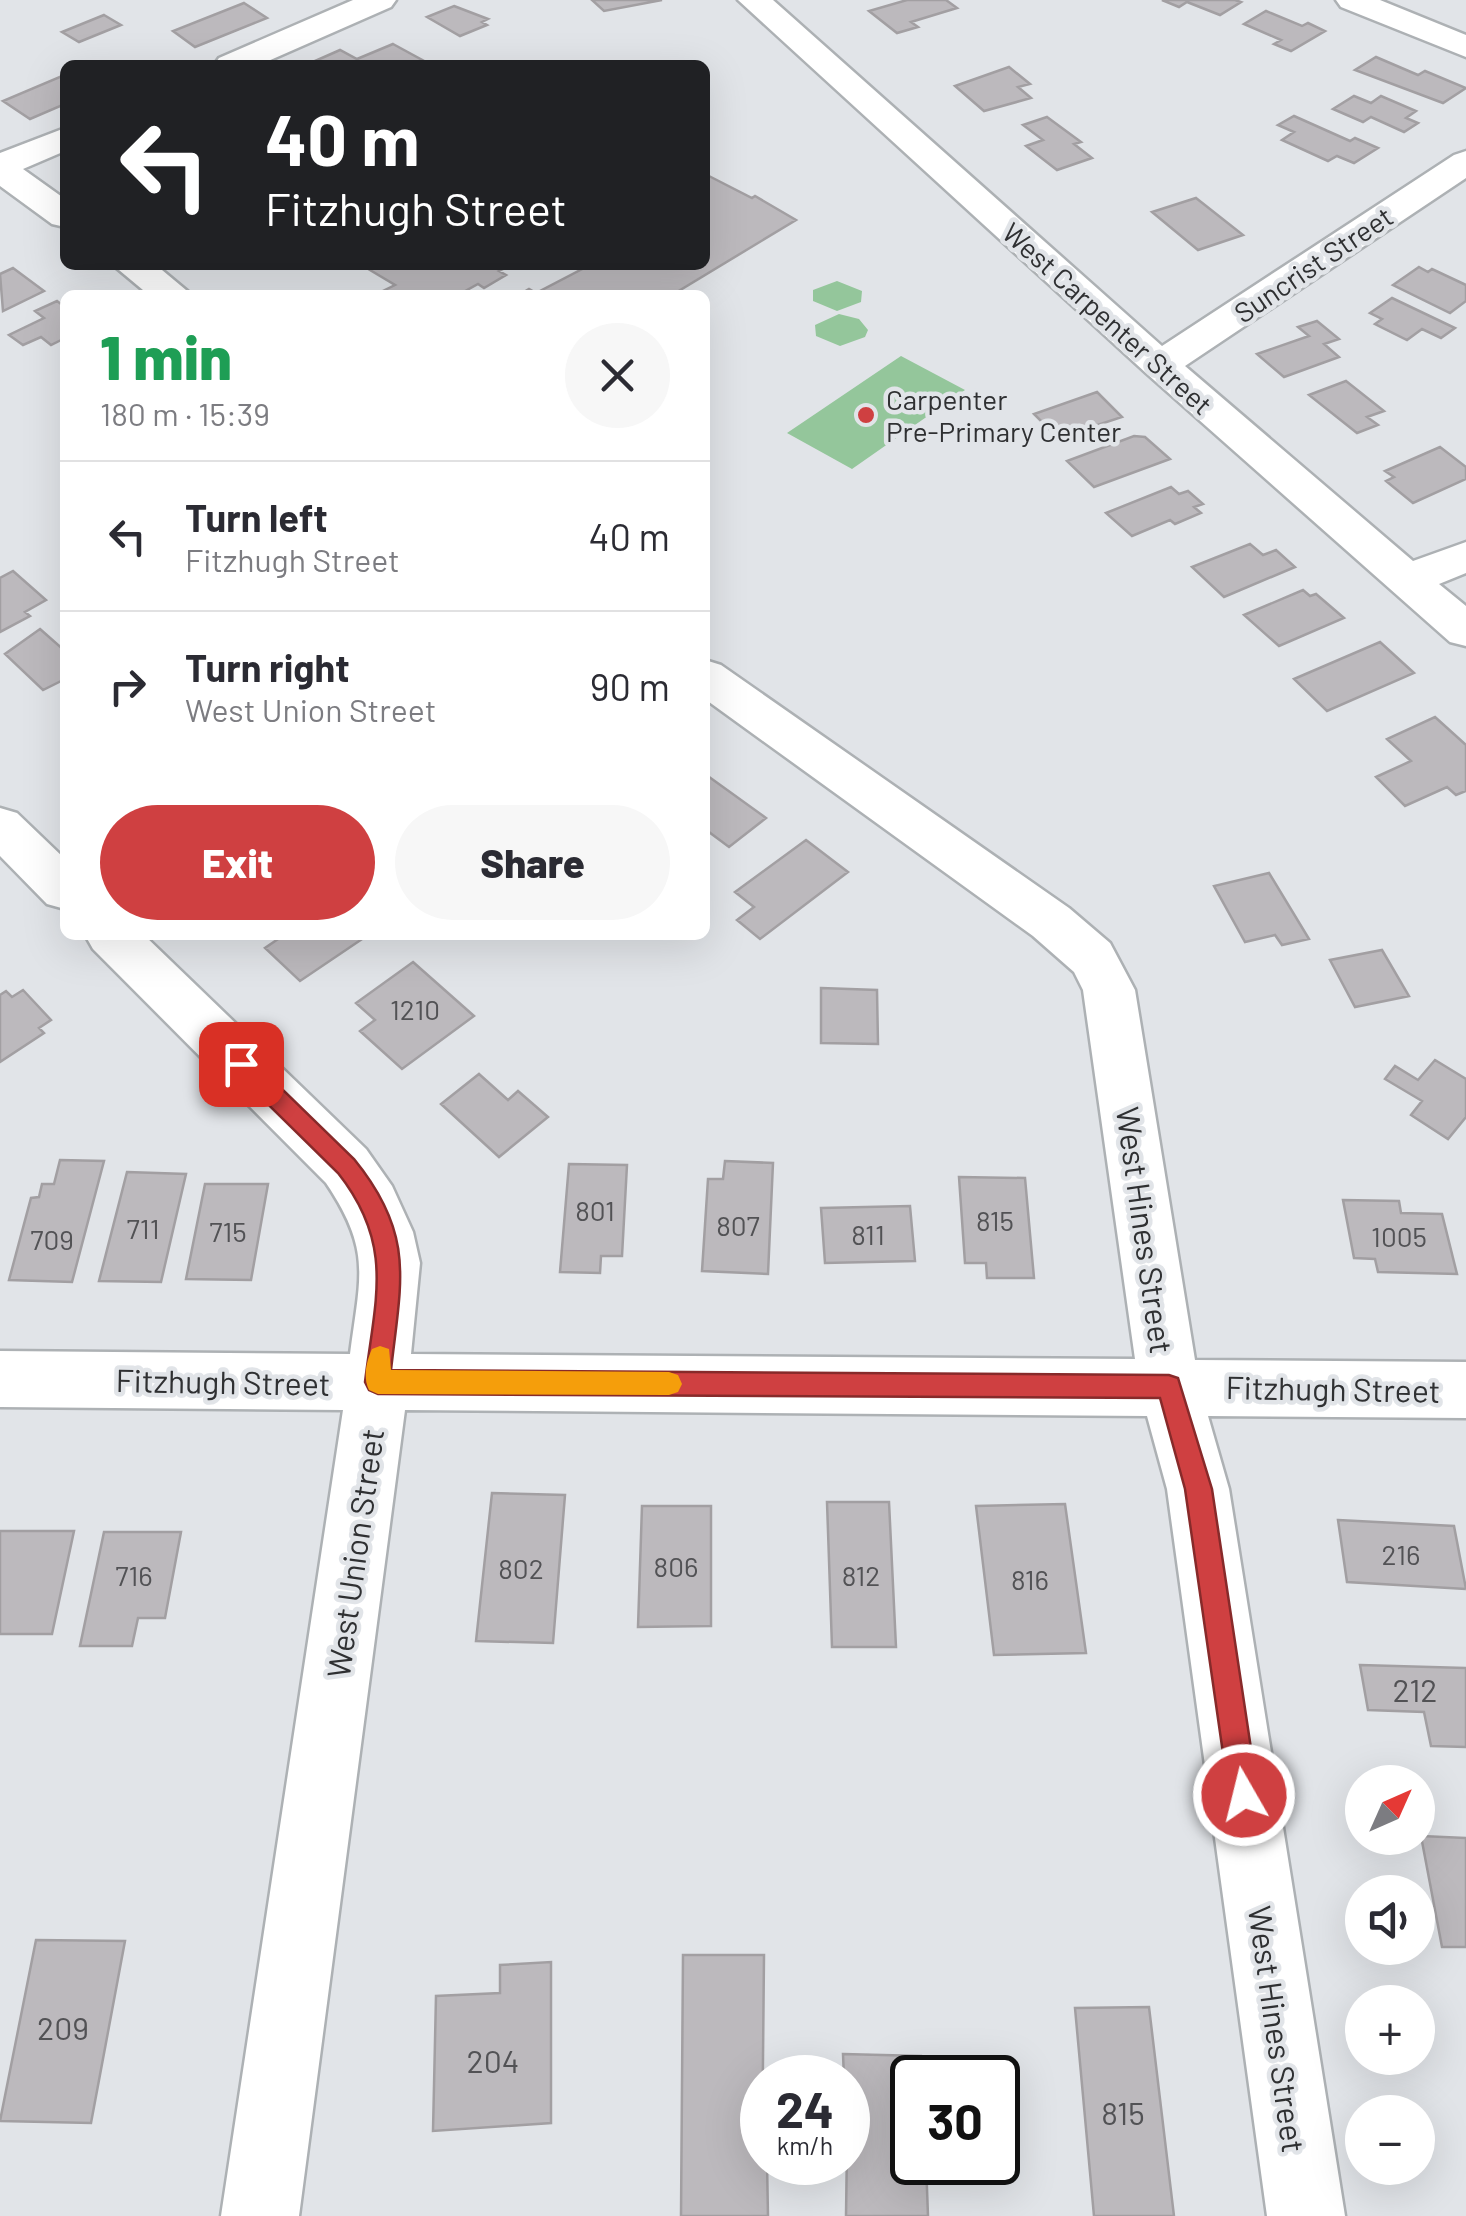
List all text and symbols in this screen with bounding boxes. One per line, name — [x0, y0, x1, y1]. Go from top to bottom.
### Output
text: 40 m — [265, 96, 420, 180]
icon: left — [100, 100, 230, 230]
text: Fitzhugh Street — [265, 181, 567, 235]
street label: Suncrist Street — [1227, 199, 1399, 329]
street label: West Carpenter Street — [996, 215, 1220, 421]
text: 1 min — [100, 320, 232, 392]
button: close — [565, 323, 670, 428]
place label: Carpenter Pre-Primary Center — [886, 382, 1121, 448]
text: 180 m · 15:39 — [100, 394, 270, 432]
marker: Carpenter Pre-Primary Center — [855, 404, 877, 426]
text: Turn left — [185, 494, 328, 540]
icon: left — [100, 509, 155, 564]
text: 40 m — [589, 513, 670, 559]
text: Fitzhugh Street — [185, 540, 400, 578]
text: Turn right — [185, 644, 350, 690]
icon: right — [100, 659, 155, 714]
text: 90 m — [590, 663, 670, 709]
text: West Union Street — [185, 690, 436, 728]
button: Exit — [100, 805, 375, 920]
button: Share — [395, 805, 670, 920]
house number: 1210 — [390, 992, 440, 1026]
pin — [199, 1022, 284, 1107]
icon: arrive — [214, 1037, 269, 1092]
street label: West Hines Street — [1110, 1104, 1182, 1356]
house number: 801 — [575, 1193, 615, 1227]
house number: 815 — [976, 1203, 1014, 1237]
house number: 807 — [716, 1208, 760, 1242]
house number: 711 — [126, 1211, 160, 1245]
house number: 715 — [209, 1214, 247, 1248]
house number: 811 — [851, 1217, 885, 1251]
house number: 1005 — [1371, 1219, 1427, 1253]
house number: 709 — [30, 1222, 74, 1256]
street label: Fitzhugh Street — [115, 1360, 331, 1402]
street label: Fitzhugh Street — [1225, 1367, 1441, 1409]
street label: West Union Street — [318, 1426, 390, 1680]
house number: 216 — [1382, 1537, 1420, 1571]
house number: 806 — [654, 1549, 698, 1583]
house number: 802 — [498, 1551, 544, 1585]
house number: 716 — [115, 1558, 153, 1592]
house number: 812 — [842, 1558, 880, 1592]
house number: 816 — [1011, 1562, 1049, 1596]
house number: 212 — [1392, 1670, 1438, 1708]
position arrow — [1192, 1743, 1296, 1847]
north arrow — [1345, 1765, 1435, 1855]
map controls — [1345, 1765, 1435, 2185]
button: sound — [1345, 1875, 1435, 1965]
street label: West Hines Street — [1242, 1903, 1314, 2155]
button: + — [1345, 1985, 1435, 2075]
house number: 209 — [37, 2008, 89, 2046]
house number: 204 — [467, 2041, 519, 2079]
speed limit sign: 30 — [890, 2055, 1020, 2185]
text: 24 — [776, 2078, 834, 2138]
house number: 815 — [1101, 2093, 1145, 2131]
button: − — [1345, 2095, 1435, 2185]
text: km/h — [777, 2130, 833, 2160]

